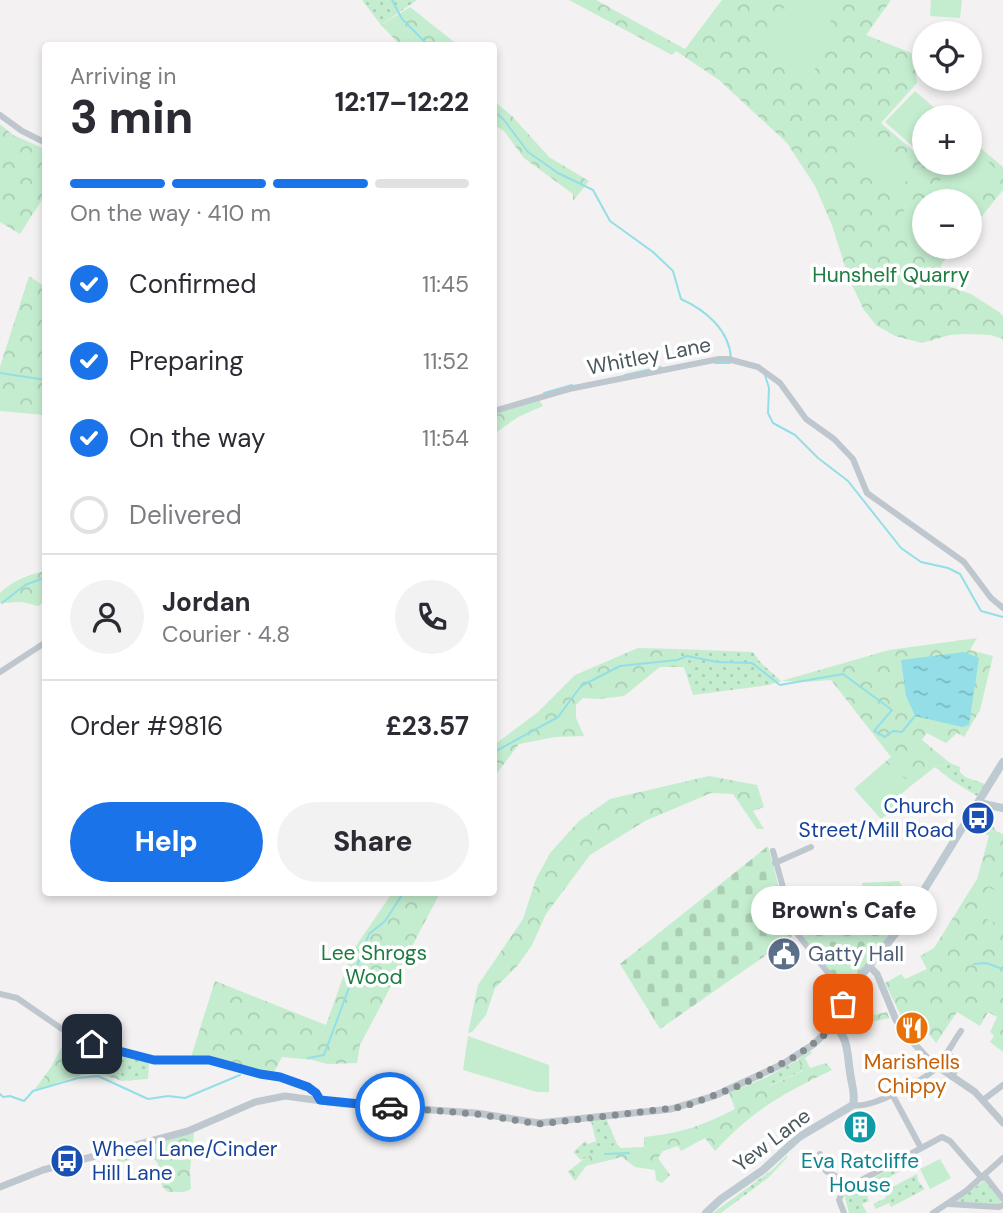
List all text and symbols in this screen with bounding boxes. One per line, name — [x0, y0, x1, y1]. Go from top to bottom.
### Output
map controls — [912, 21, 982, 259]
button: locate — [912, 21, 982, 91]
text: Arriving in — [70, 61, 176, 91]
text: 12:17–12:22 — [335, 85, 469, 119]
text: 3 min — [70, 87, 193, 147]
button: + — [912, 105, 982, 175]
button: − — [912, 189, 982, 259]
text: On the way · 410 m — [70, 198, 271, 228]
park label: Hunshelf Quarry — [812, 261, 970, 289]
icon: check — [70, 265, 108, 303]
text: Confirmed — [129, 267, 256, 301]
text: 11:45 — [422, 269, 469, 299]
street label: Whitley Lane — [585, 330, 713, 382]
icon: check — [70, 342, 108, 380]
text: Preparing — [129, 344, 244, 378]
text: 11:52 — [423, 346, 469, 376]
icon: check — [70, 419, 108, 457]
text: On the way — [129, 421, 265, 455]
text: 11:54 — [422, 423, 469, 453]
text: Delivered — [129, 498, 242, 532]
button: person — [70, 580, 144, 654]
button: phone — [395, 580, 469, 654]
text: Jordan — [162, 585, 251, 619]
text: Courier · 4.8 — [162, 619, 290, 649]
text: Order #9816 — [70, 709, 223, 743]
text: £23.57 — [386, 709, 469, 743]
place label: Church Street/Mill Road — [799, 792, 954, 844]
bus stop icon: Church Street/Mill Road — [959, 799, 997, 837]
button: Help — [70, 802, 263, 882]
button: Share — [277, 802, 469, 882]
callout: Brown's Cafe — [750, 885, 936, 934]
text: Brown's Cafe — [772, 895, 916, 925]
public building icon: Gatty Hall — [765, 935, 803, 973]
park label: Lee Shrogs Wood — [321, 939, 427, 991]
place label: Gatty Hall — [808, 940, 904, 968]
pin — [813, 974, 873, 1034]
icon: bag — [824, 985, 862, 1023]
restaurant icon: Marishells Chippy — [893, 1009, 931, 1047]
pin — [62, 1014, 122, 1074]
icon: home — [73, 1025, 111, 1063]
place label: Marishells Chippy — [864, 1048, 960, 1100]
courier — [355, 1072, 425, 1142]
icon: car — [371, 1088, 409, 1126]
street label: Yew Lane — [728, 1102, 816, 1178]
building icon: Eva Ratcliffe House — [841, 1108, 879, 1146]
place label: Wheel Lane/Cinder Hill Lane — [92, 1135, 278, 1187]
bus stop icon: Wheel Lane/Cinder Hill Lane — [48, 1142, 86, 1180]
place label: Eva Ratcliffe House — [801, 1147, 919, 1199]

